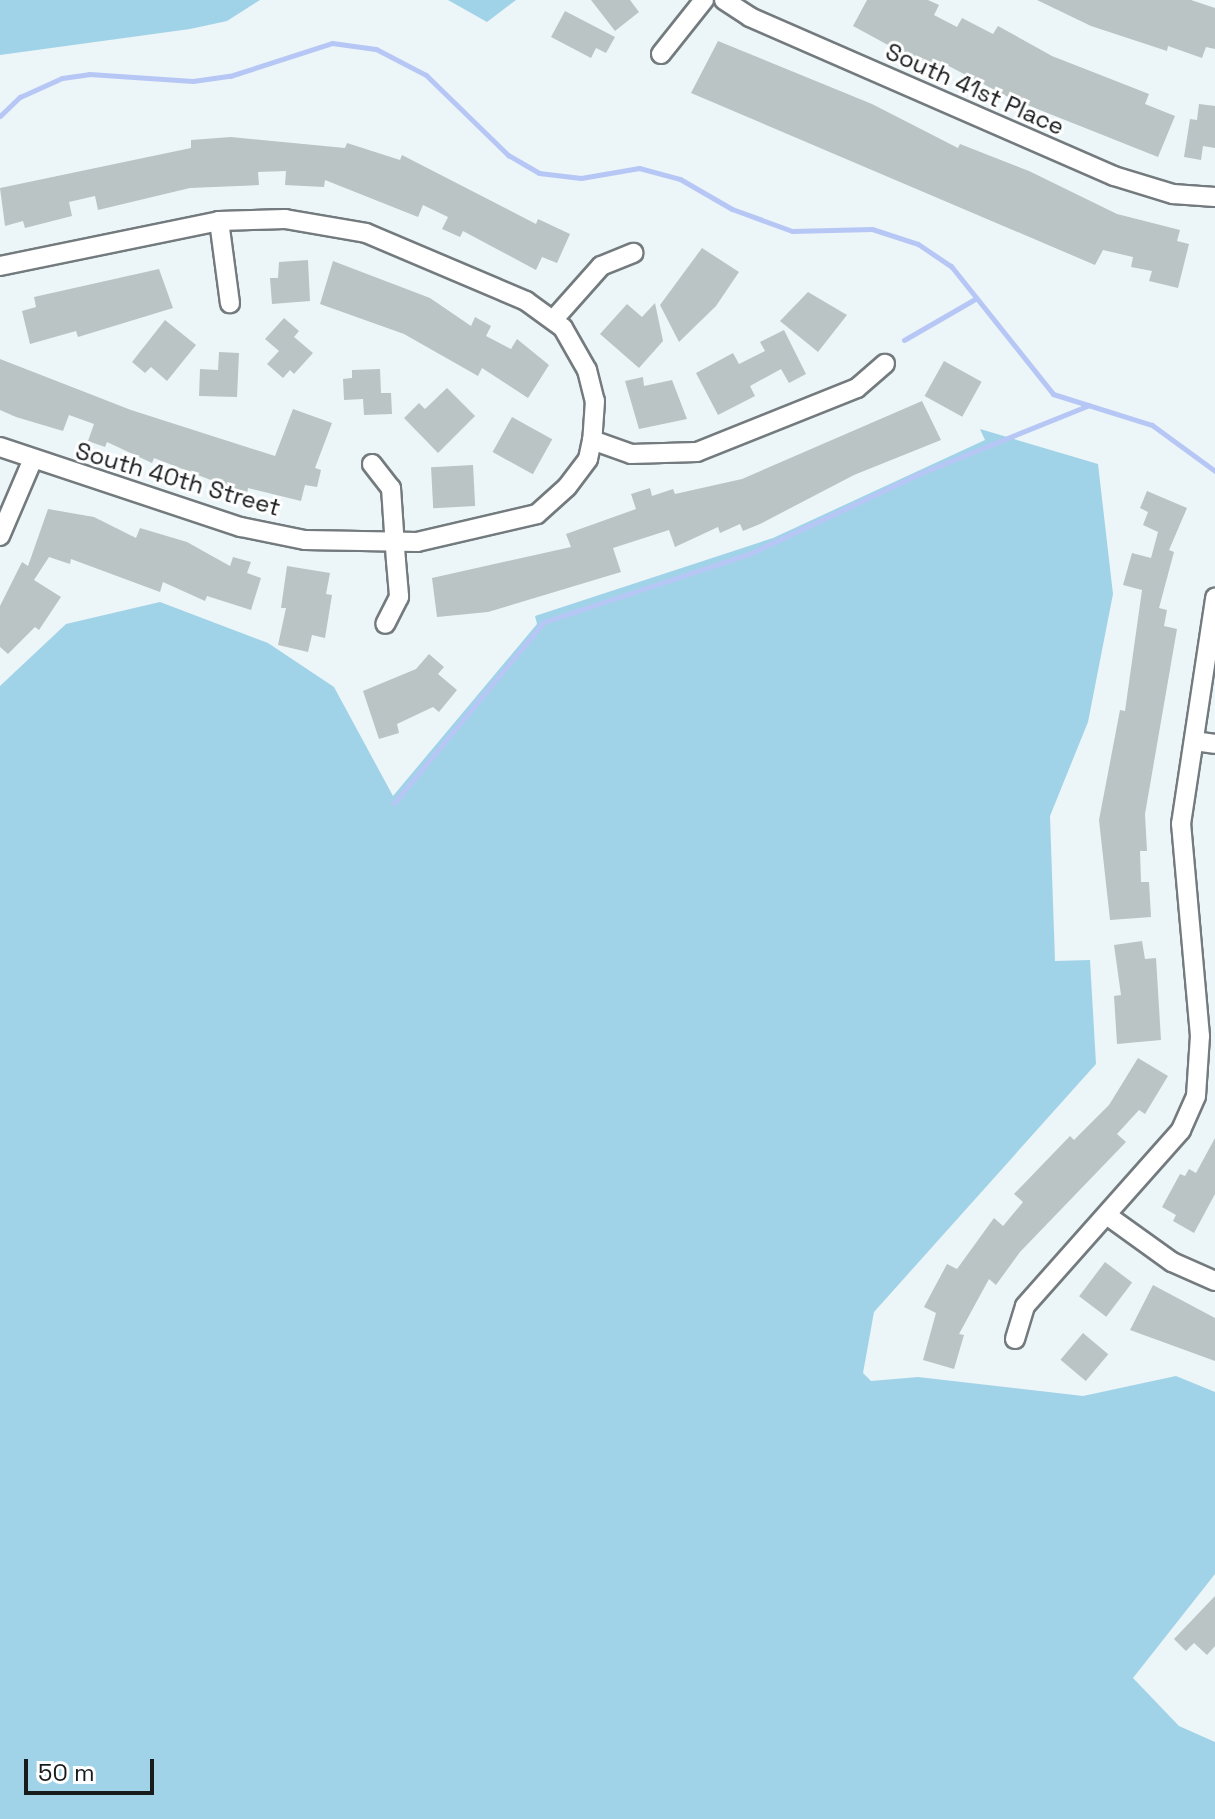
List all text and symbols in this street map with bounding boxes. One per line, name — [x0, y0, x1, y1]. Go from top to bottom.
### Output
street label: South 41st Place — [881, 37, 1069, 141]
street label: South 40th Street — [72, 436, 284, 522]
scale bar — [28, 1743, 158, 1793]
text: 50 m — [38, 1757, 95, 1788]

